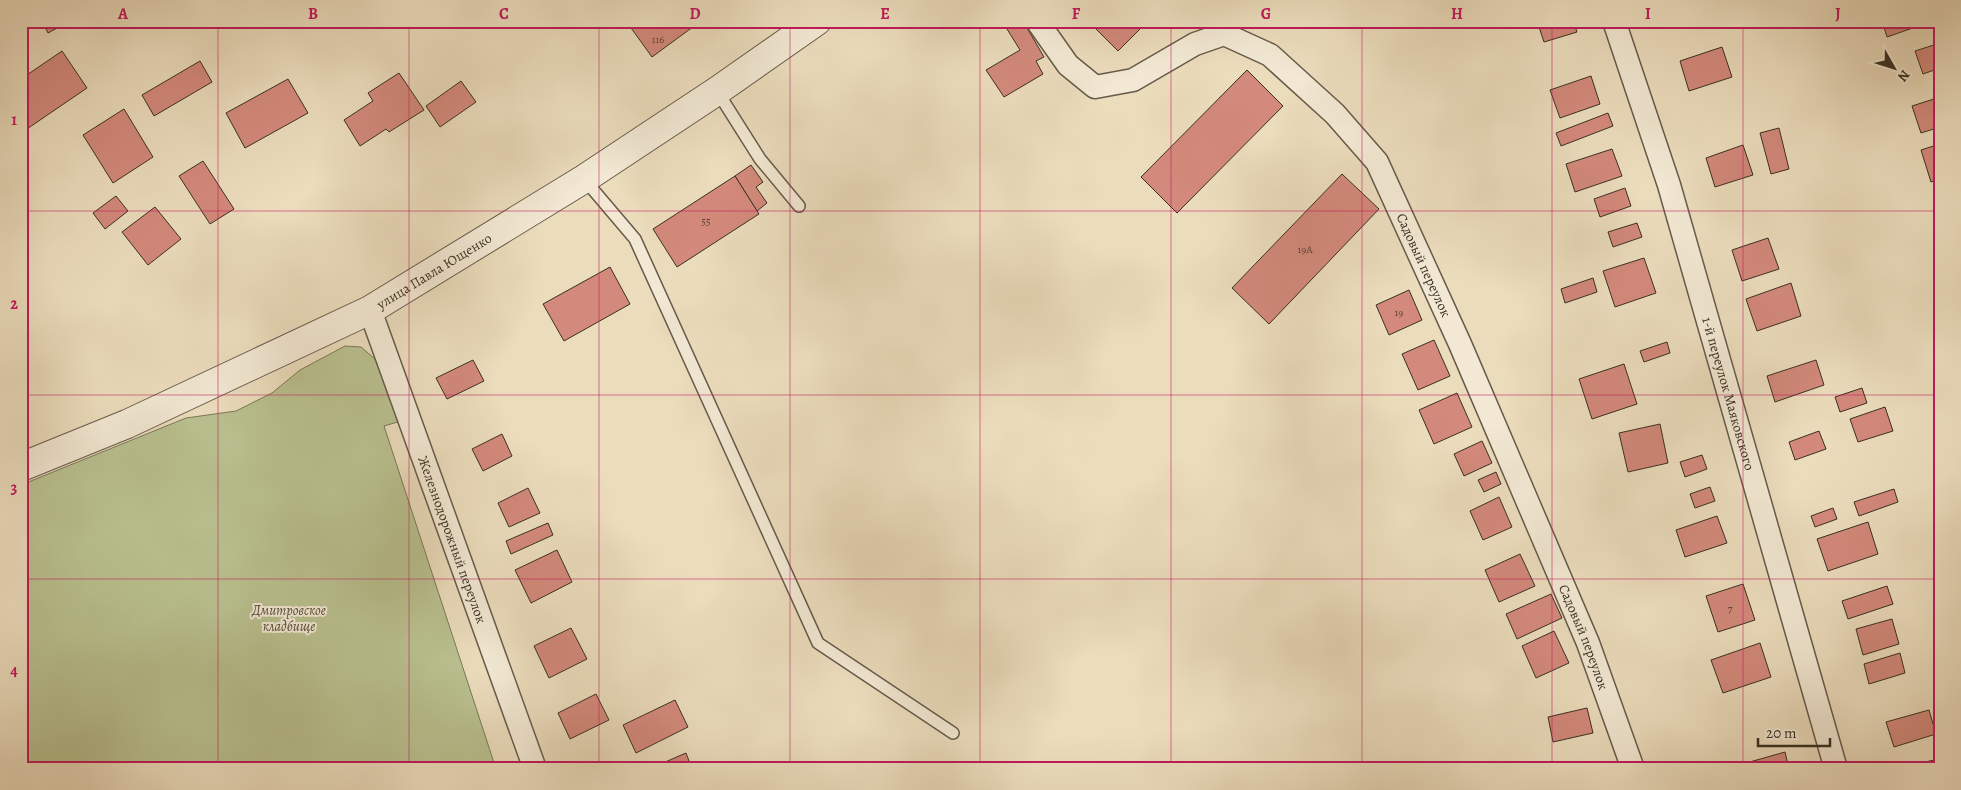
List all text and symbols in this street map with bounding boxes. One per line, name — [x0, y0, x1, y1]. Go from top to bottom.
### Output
text: A — [117, 3, 129, 25]
text: B — [308, 3, 318, 25]
text: C — [499, 3, 509, 25]
text: D — [689, 3, 701, 25]
text: E — [880, 3, 890, 25]
text: F — [1072, 3, 1081, 25]
text: G — [1261, 3, 1271, 25]
text: H — [1451, 3, 1463, 25]
text: I — [1645, 3, 1651, 25]
text: J — [1835, 3, 1841, 25]
house number: 116 — [652, 32, 664, 47]
north arrow — [1868, 42, 1918, 92]
text: N — [1893, 66, 1914, 86]
text: 1 — [11, 109, 17, 131]
street label: Садовый переулок — [1392, 210, 1455, 320]
house number: 55 — [701, 214, 711, 229]
street label: улица Павла Ющенко — [372, 229, 496, 314]
house number: 19А — [1297, 242, 1313, 257]
text: 2 — [10, 293, 18, 315]
house number: 19 — [1395, 305, 1403, 320]
street label: 1-й переулок Маяковского — [1697, 315, 1759, 473]
street label: Железнодорожный переулок — [413, 454, 491, 626]
text: 3 — [11, 477, 18, 499]
street label: Садовый переулок — [1554, 581, 1613, 692]
park label: Дмитровское кладбище — [251, 601, 326, 636]
house number: 7 — [1728, 601, 1733, 616]
text: 4 — [10, 660, 18, 682]
scale bar — [1758, 715, 1831, 747]
text: 20 m — [1766, 723, 1797, 743]

